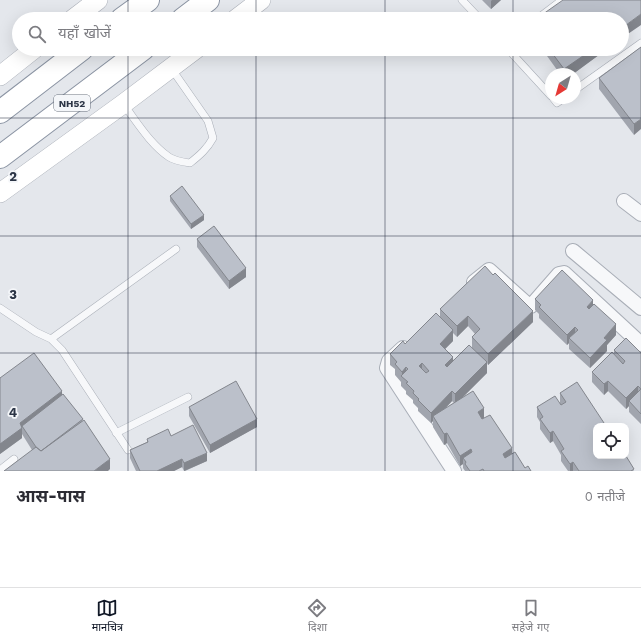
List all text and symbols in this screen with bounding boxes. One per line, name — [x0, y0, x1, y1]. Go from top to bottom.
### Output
search box — [12, 12, 629, 56]
icon: search — [26, 23, 48, 45]
text: यहाँ खोजें — [58, 24, 111, 42]
north arrow — [545, 68, 581, 104]
road number: NH52 — [54, 95, 90, 111]
text: 2 — [9, 169, 17, 184]
text: 3 — [9, 287, 17, 302]
text: 4 — [9, 405, 18, 420]
map controls — [593, 423, 629, 459]
button: locate — [593, 423, 629, 459]
text: आस-पास — [16, 486, 85, 506]
text: 0 नतीजे — [585, 489, 625, 504]
tab: मानचित्र — [92, 597, 123, 635]
tab: दिशा — [306, 597, 328, 635]
tab: सहेजे गए — [512, 597, 549, 635]

